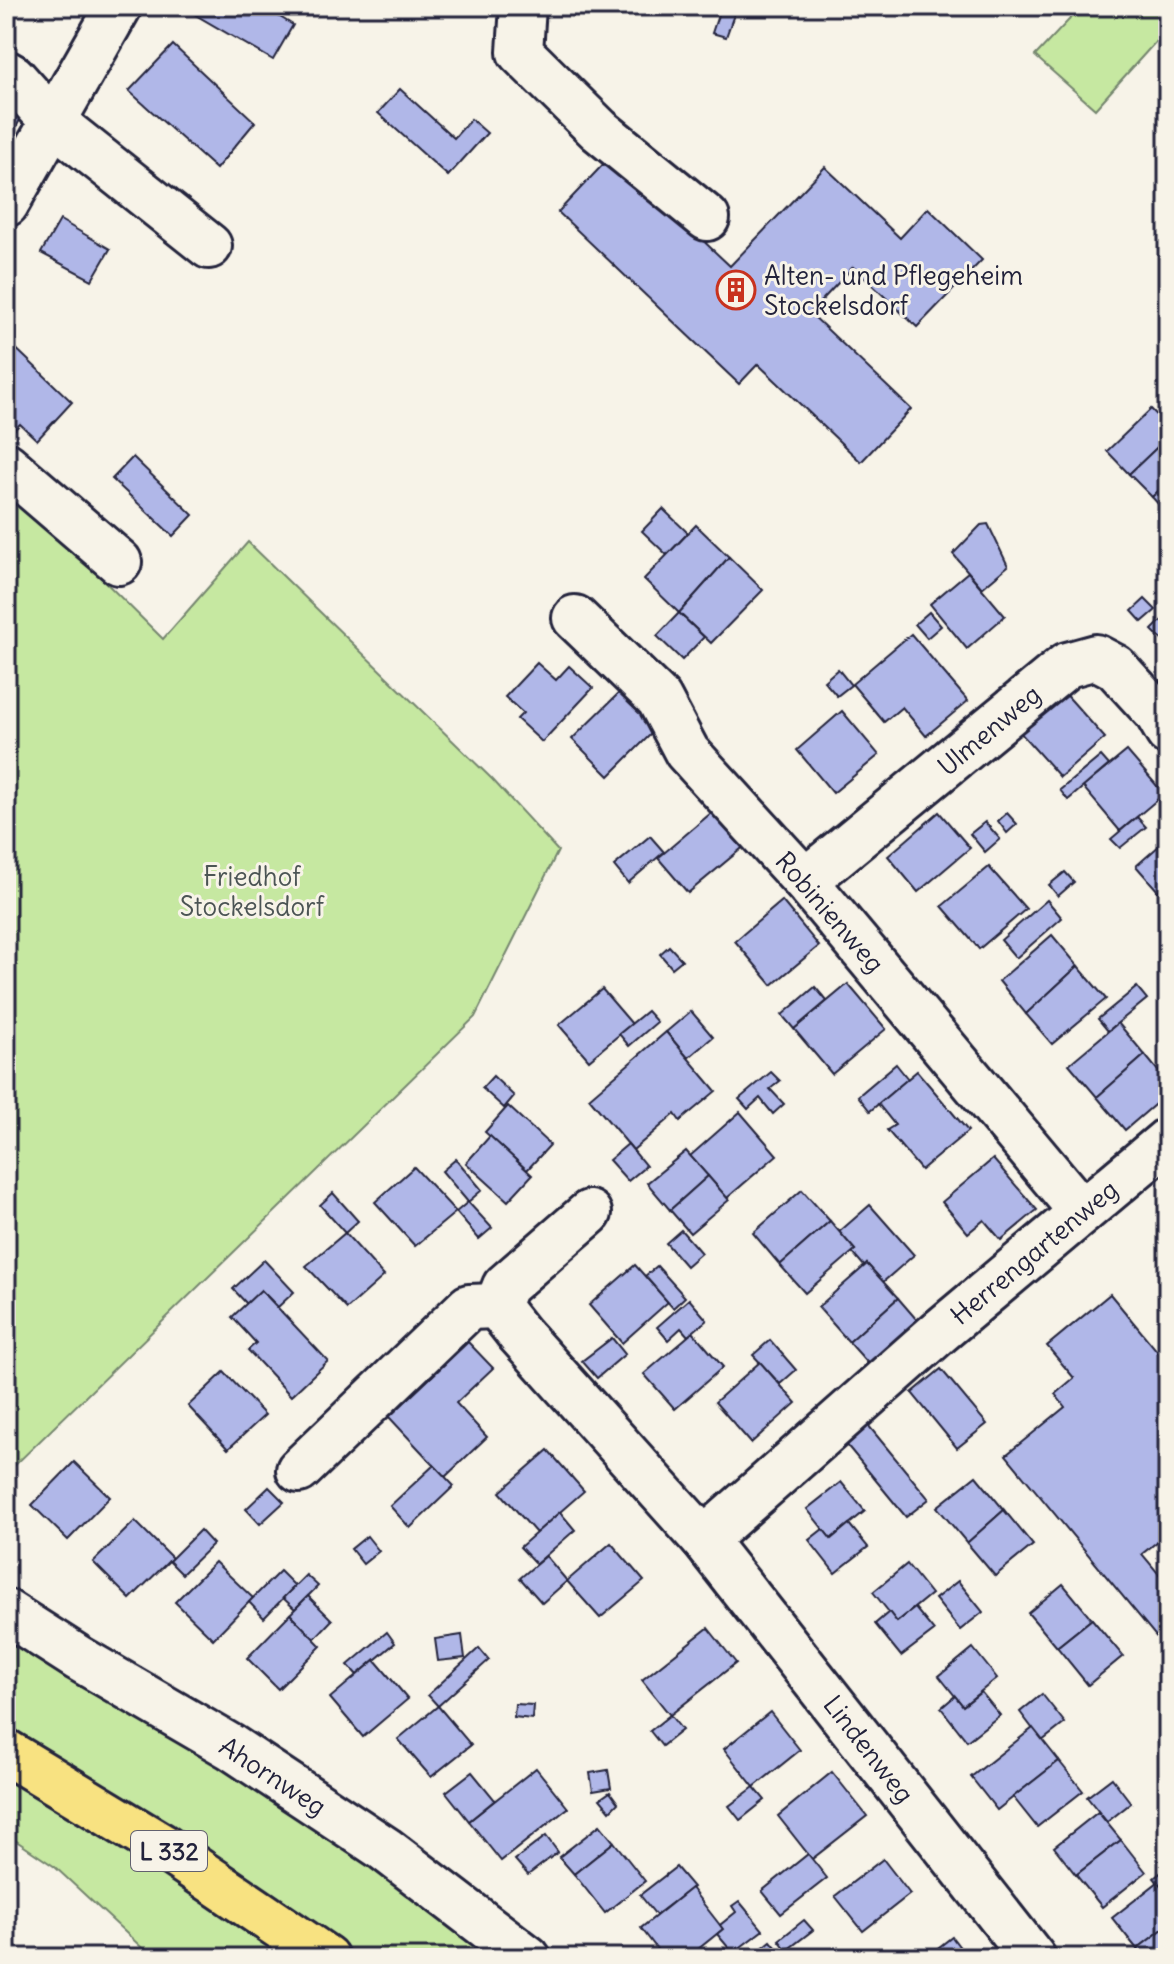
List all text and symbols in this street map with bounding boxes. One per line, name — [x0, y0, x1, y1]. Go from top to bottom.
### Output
place label: Alten- und Pflegeheim Stockelsdorf — [764, 259, 1023, 322]
building icon: Alten- und Pflegeheim Stockelsdorf — [715, 269, 757, 311]
street label: Ulmenweg — [931, 677, 1047, 783]
street label: Robinienweg — [768, 845, 892, 979]
park label: Friedhof Stockelsdorf — [180, 860, 325, 923]
street label: Herrengartenweg — [944, 1172, 1124, 1332]
street label: Lindenweg — [817, 1688, 921, 1810]
street label: Ahornweg — [213, 1729, 333, 1823]
road number: L 332 — [131, 1831, 207, 1871]

